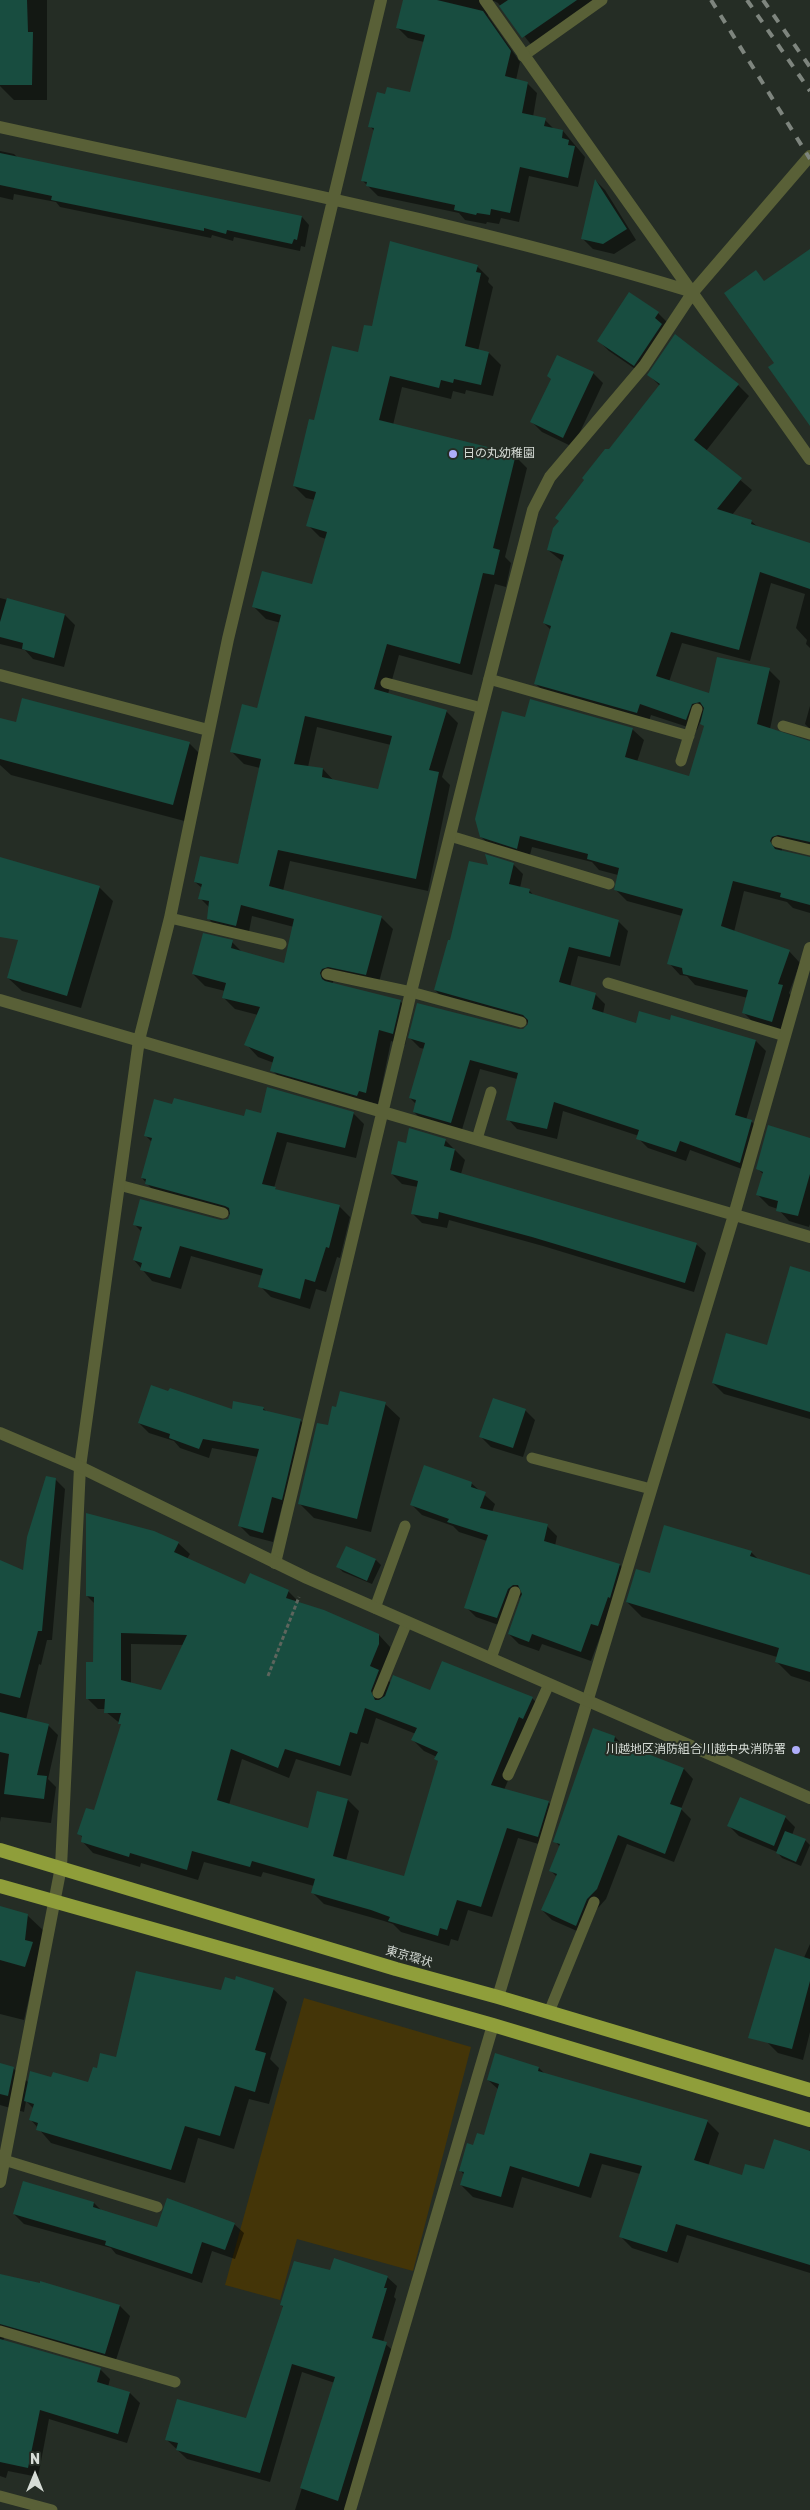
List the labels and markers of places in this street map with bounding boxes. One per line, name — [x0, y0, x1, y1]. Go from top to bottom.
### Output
place label: 日の丸幼稚園 — [463, 447, 535, 461]
marker: 日の丸幼稚園 — [447, 448, 459, 460]
place label: 川越地区消防組合川越中央消防署 — [606, 1743, 786, 1757]
marker: 川越地区消防組合川越中央消防署 — [790, 1744, 802, 1756]

